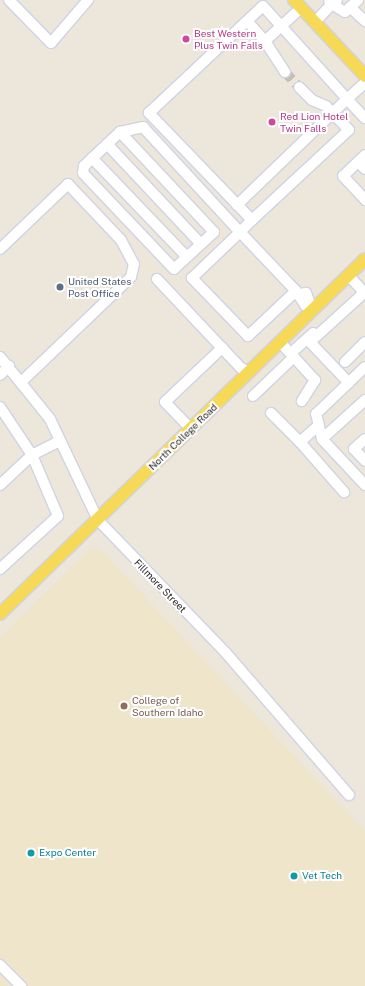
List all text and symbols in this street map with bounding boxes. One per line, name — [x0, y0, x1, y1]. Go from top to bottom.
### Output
place label: Best Western Plus Twin Falls — [194, 27, 263, 50]
marker: Best Western Plus Twin Falls — [181, 34, 191, 44]
place label: Red Lion Hotel Twin Falls — [280, 110, 348, 134]
marker: Red Lion Hotel Twin Falls — [267, 117, 277, 127]
place label: United States Post Office — [68, 275, 131, 298]
marker: United States Post Office — [55, 282, 65, 292]
street label: North College Road — [146, 401, 220, 473]
street label: Fillmore Street — [131, 557, 189, 615]
place label: College of Southern Idaho — [132, 694, 203, 718]
marker: College of Southern Idaho — [119, 701, 129, 711]
place label: Expo Center — [39, 847, 96, 859]
marker: Expo Center — [26, 848, 36, 858]
place label: Vet Tech — [302, 870, 342, 882]
marker: Vet Tech — [289, 871, 299, 881]

